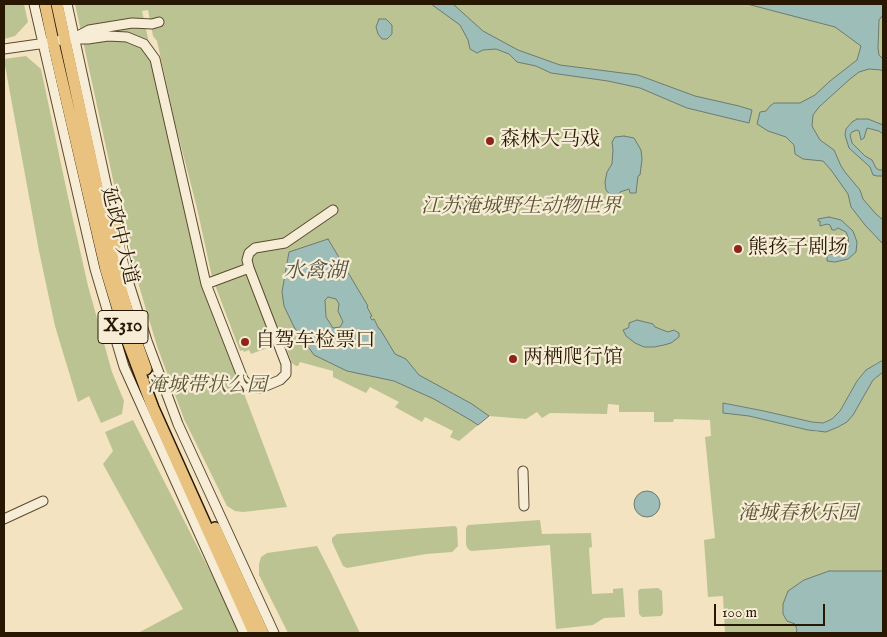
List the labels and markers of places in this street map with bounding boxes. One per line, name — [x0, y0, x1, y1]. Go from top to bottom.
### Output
place label: 森林大马戏 — [500, 129, 600, 153]
marker: 森林大马戏 — [484, 135, 496, 147]
place label: 熊孩子剧场 — [748, 237, 848, 261]
marker: 熊孩子剧场 — [732, 243, 744, 255]
place label: 自驾车检票口 — [255, 330, 375, 354]
marker: 自驾车检票口 — [239, 336, 251, 348]
place label: 两栖爬行馆 — [523, 347, 623, 371]
marker: 两栖爬行馆 — [507, 353, 519, 365]

